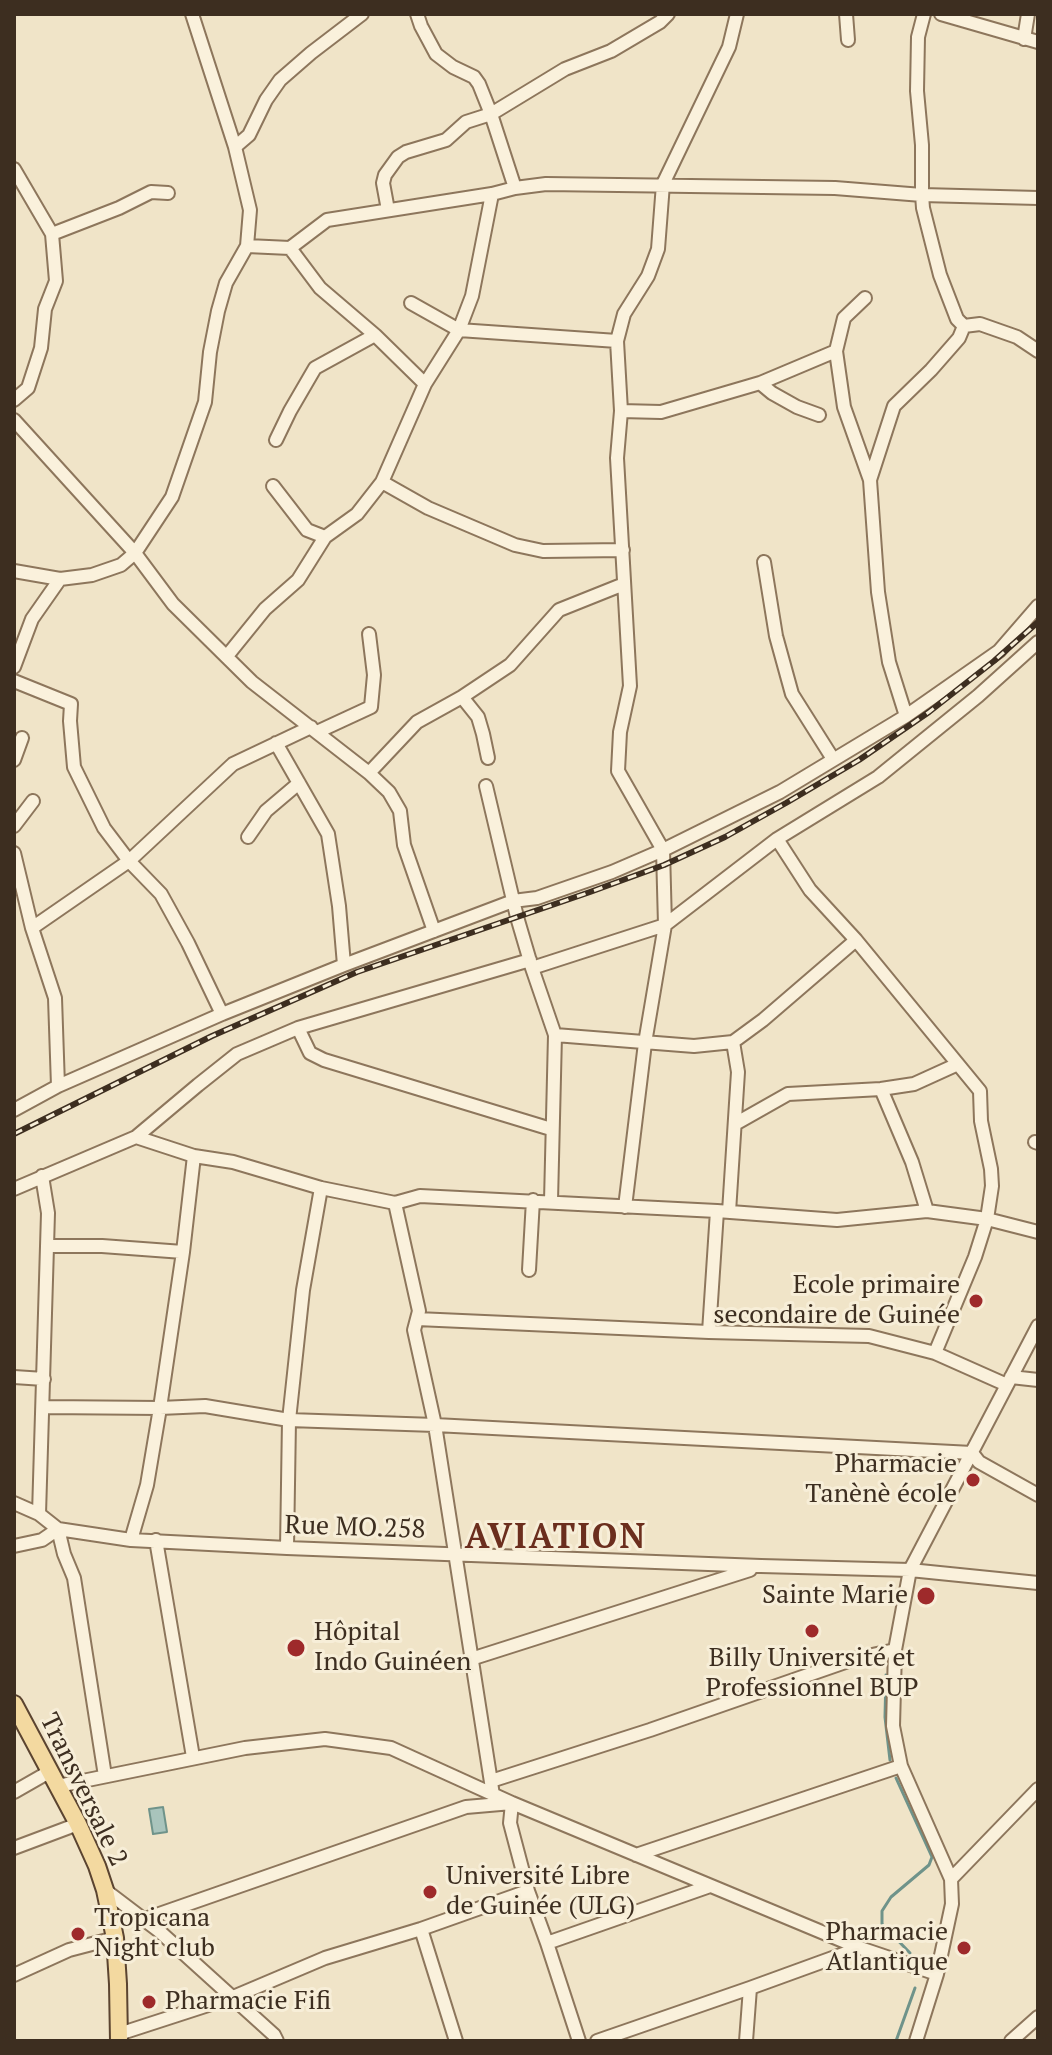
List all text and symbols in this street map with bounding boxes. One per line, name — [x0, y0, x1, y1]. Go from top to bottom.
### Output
place label: Ecole primaire secondaire de Guinée — [713, 1270, 960, 1332]
marker: Ecole primaire secondaire de Guinée — [967, 1292, 985, 1310]
place label: Pharmacie Tanènè école — [805, 1449, 957, 1510]
marker: Pharmacie Tanènè école — [964, 1471, 982, 1489]
street label: Rue MO.258 — [284, 1510, 426, 1546]
district label: AVIATION — [465, 1518, 647, 1558]
place label: Sainte Marie — [762, 1580, 908, 1612]
marker: Sainte Marie — [915, 1585, 937, 1607]
place label: Hôpital Indo Guinéen — [314, 1617, 471, 1678]
marker: Billy Université et Professionnel BUP — [803, 1622, 821, 1640]
marker: Hôpital Indo Guinéen — [285, 1637, 307, 1659]
place label: Billy Université et Professionnel BUP — [705, 1643, 919, 1704]
street label: Transversale 2 — [33, 1708, 133, 1872]
place label: Université Libre de Guinée (ULG) — [446, 1861, 635, 1922]
marker: Université Libre de Guinée (ULG) — [421, 1883, 439, 1901]
place label: Tropicana Night club — [94, 1903, 215, 1964]
place label: Pharmacie Atlantique — [826, 1917, 948, 1978]
marker: Tropicana Night club — [69, 1925, 87, 1943]
marker: Pharmacie Atlantique — [955, 1939, 973, 1957]
place label: Pharmacie Fifi — [165, 1986, 331, 2018]
marker: Pharmacie Fifi — [140, 1993, 158, 2011]

